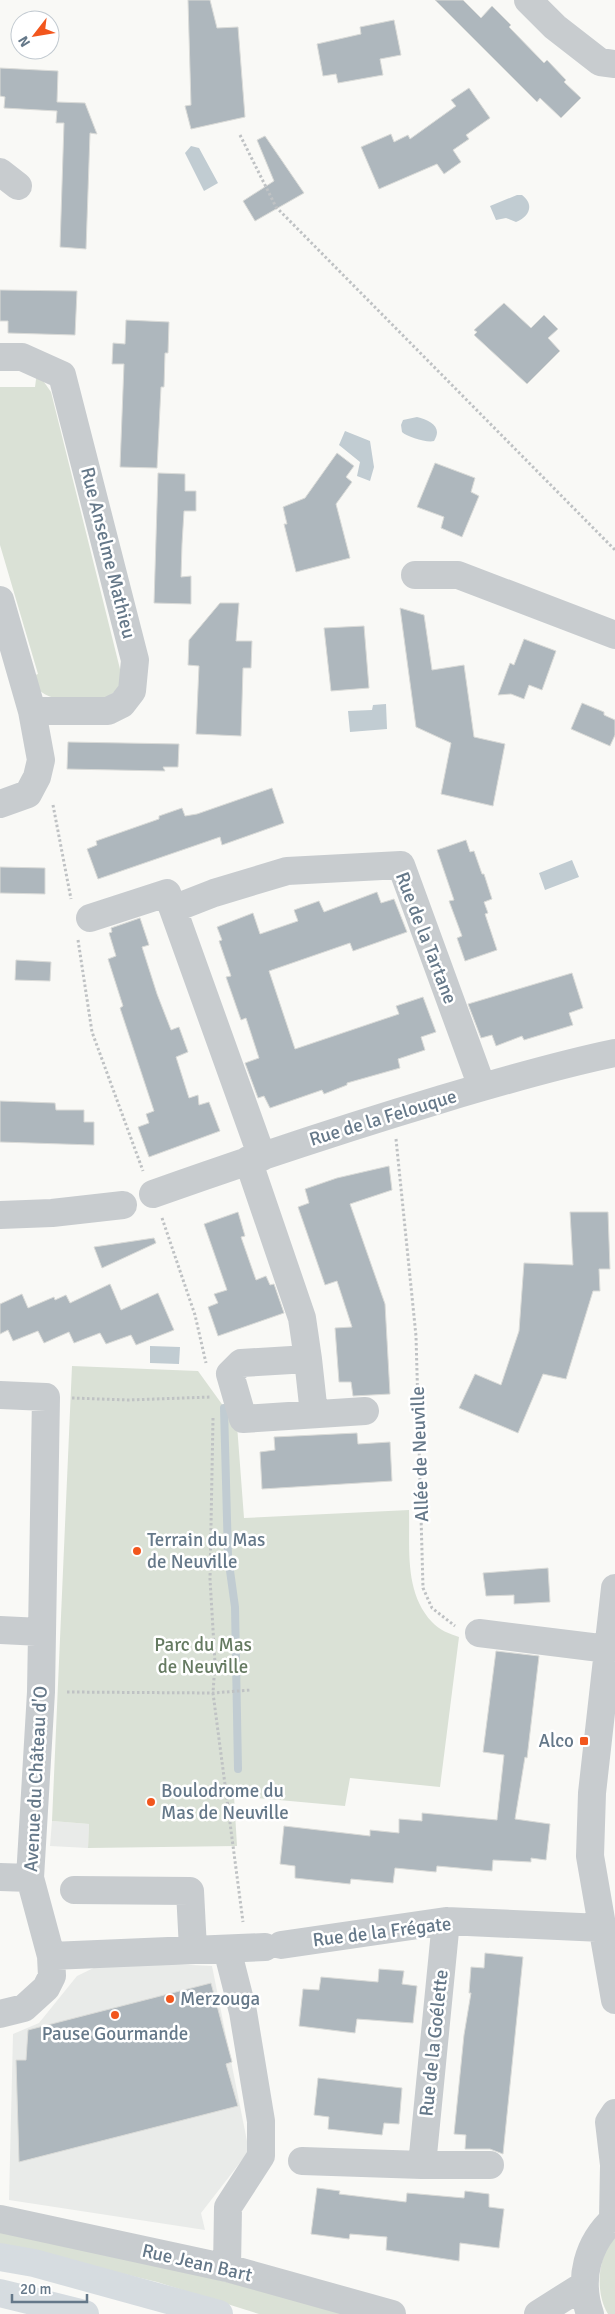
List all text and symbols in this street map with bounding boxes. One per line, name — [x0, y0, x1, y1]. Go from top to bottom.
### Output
north arrow — [10, 10, 60, 60]
text: N — [14, 33, 34, 50]
street label: Rue Anselme Mathieu — [75, 465, 141, 641]
street label: Rue de la Tartane — [390, 869, 462, 1007]
street label: Rue de la Felouque — [306, 1084, 460, 1152]
street label: Allée de Neuville — [406, 1386, 434, 1522]
place label: Terrain du Mas de Neuville — [147, 1528, 265, 1574]
marker: Terrain du Mas de Neuville — [131, 1545, 143, 1557]
park label: Parc du Mas de Neuville — [154, 1633, 252, 1679]
street label: Avenue du Château d'O — [19, 1685, 53, 1873]
place label: Alco — [538, 1729, 574, 1753]
marker: Alco — [578, 1735, 590, 1747]
place label: Boulodrome du Mas de Neuville — [161, 1779, 289, 1825]
marker: Boulodrome du Mas de Neuville — [145, 1796, 157, 1808]
street label: Rue de la Frégate — [311, 1912, 453, 1952]
street label: Rue de la Goélette — [414, 1968, 454, 2118]
place label: Merzouga — [180, 1987, 260, 2011]
marker: Merzouga — [164, 1993, 176, 2005]
marker: Pause Gourmande — [109, 2009, 121, 2021]
place label: Pause Gourmande — [42, 2022, 188, 2046]
street label: Rue Jean Bart — [140, 2239, 255, 2287]
scale bar — [12, 2272, 88, 2304]
text: 20 m — [20, 2280, 51, 2298]

